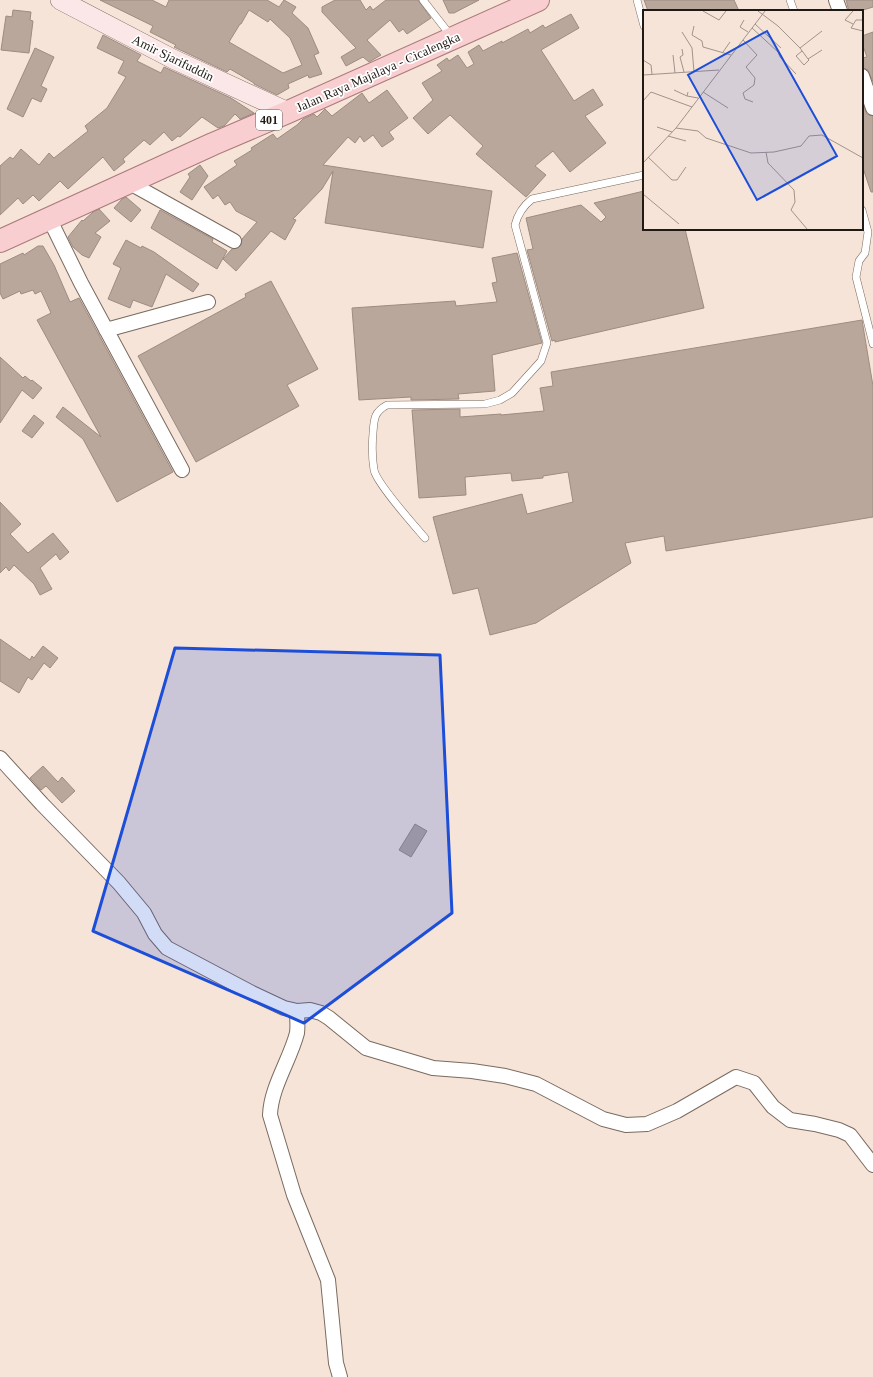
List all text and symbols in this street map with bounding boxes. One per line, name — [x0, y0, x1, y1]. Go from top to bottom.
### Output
inset map — [643, 10, 863, 230]
street label: Jalan Raya Majalaya - Cicalengka — [294, 29, 462, 115]
street label: Amir Sjarifuddin — [130, 32, 217, 85]
road number: 401 — [256, 110, 282, 130]

